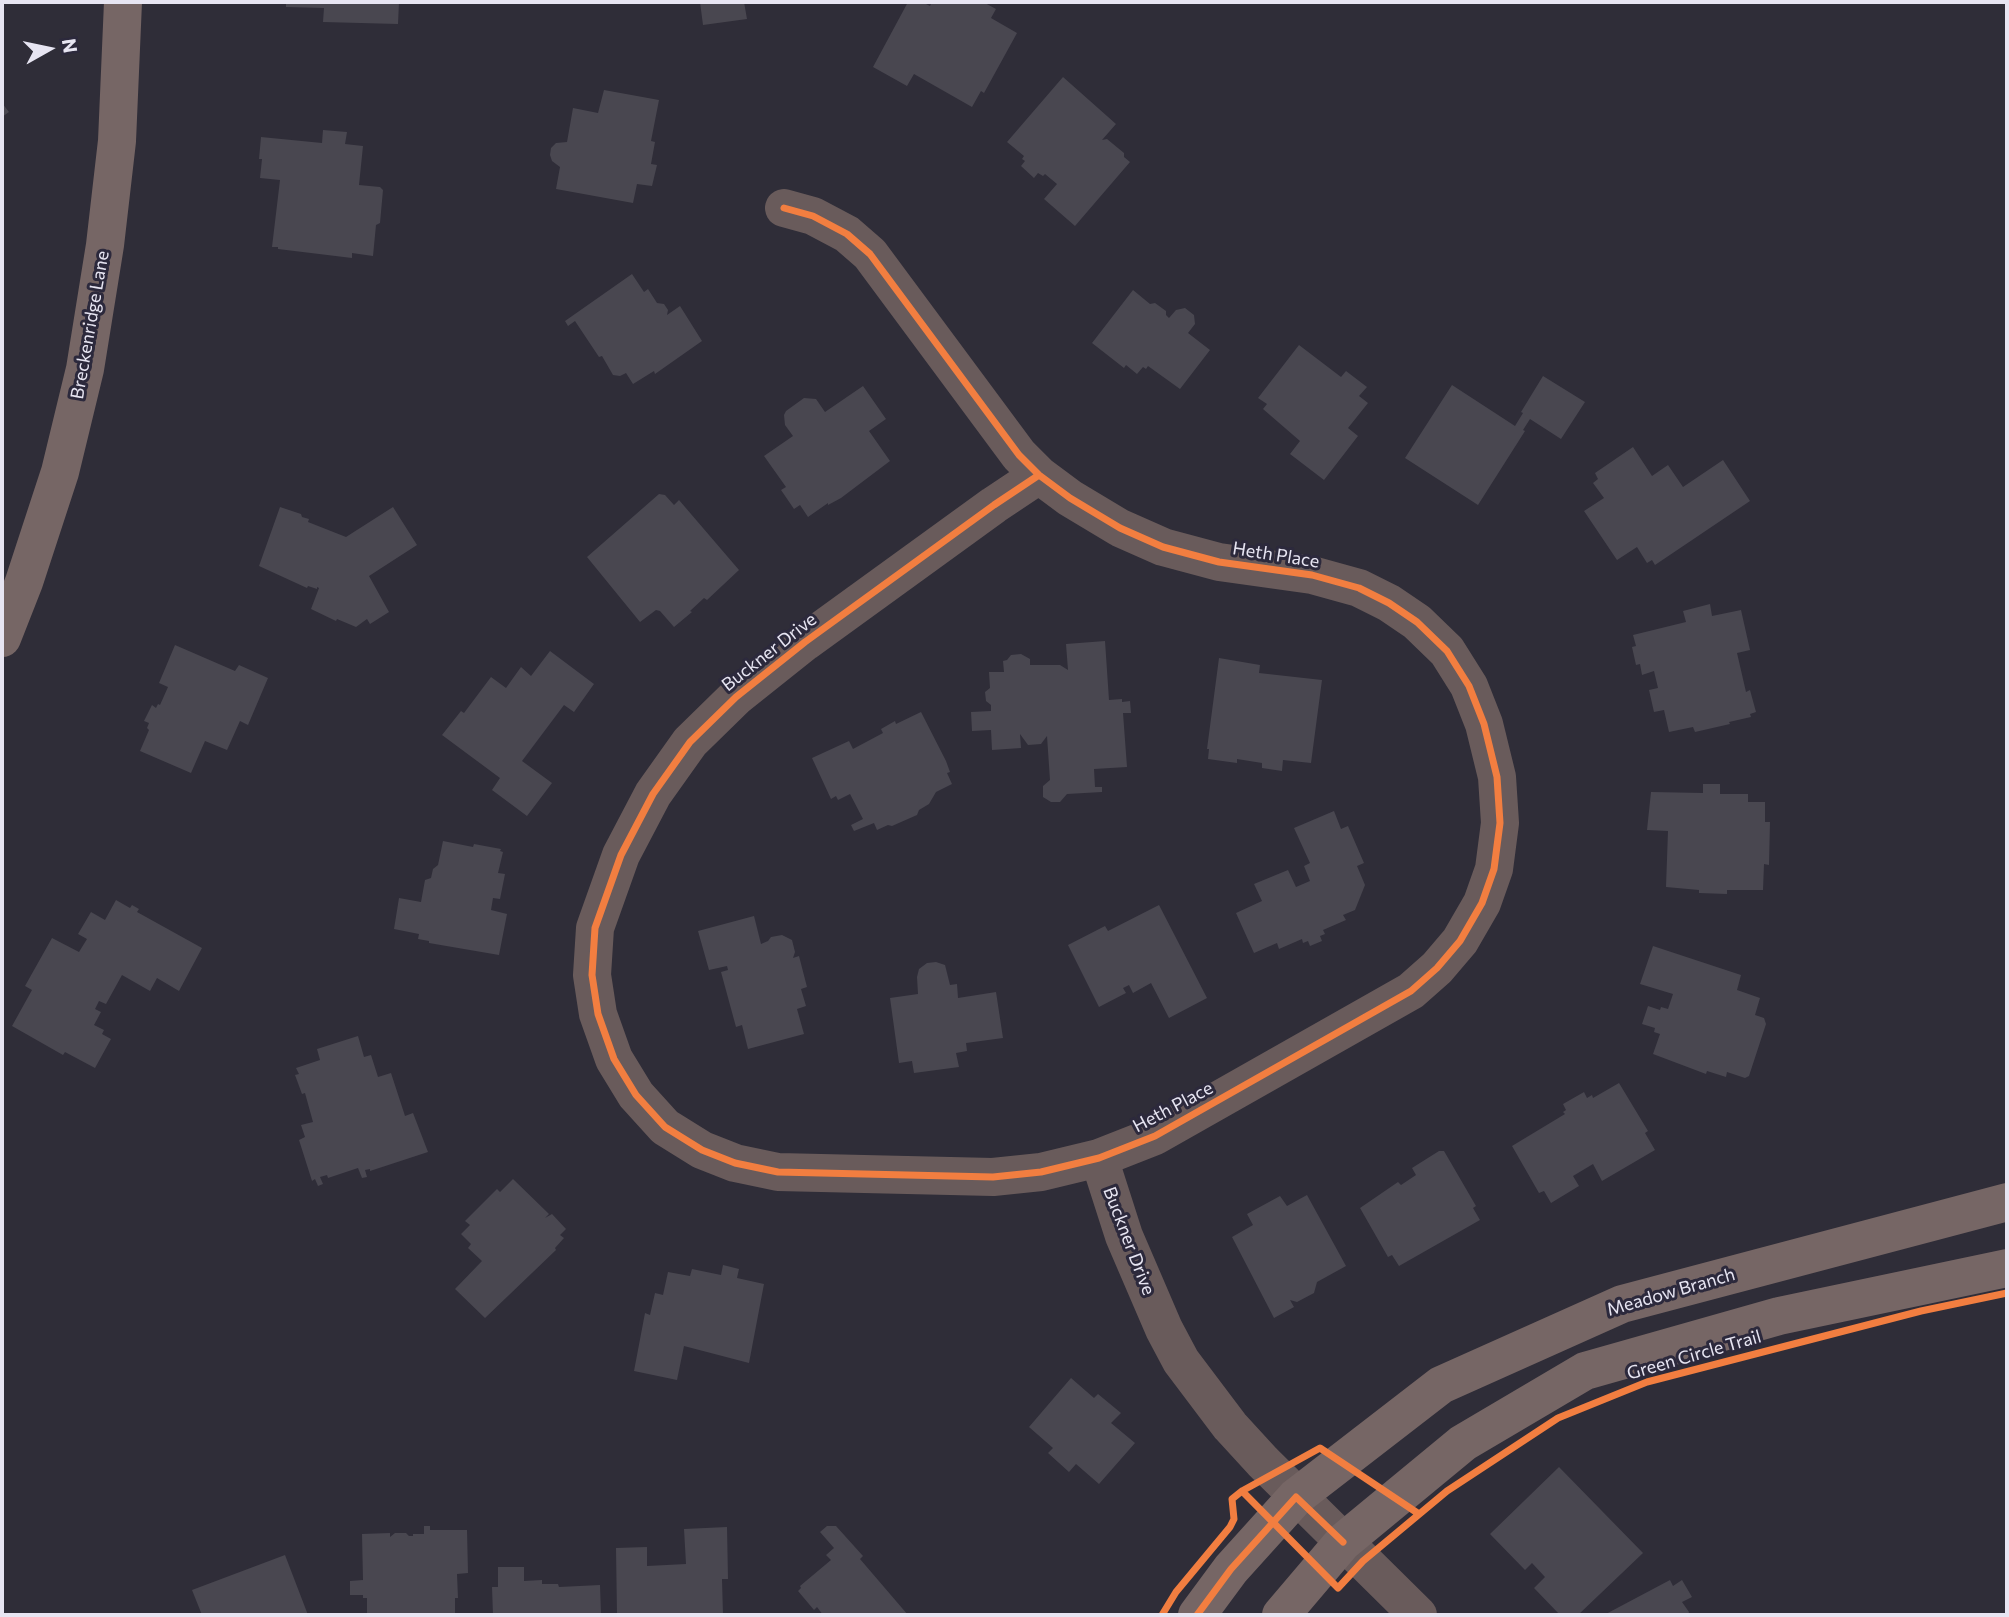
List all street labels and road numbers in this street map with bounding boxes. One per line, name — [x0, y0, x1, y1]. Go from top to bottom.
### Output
street label: Breckenridge Lane — [66, 249, 114, 401]
street label: Heth Place — [1231, 537, 1321, 573]
street label: Buckner Drive — [717, 608, 821, 696]
street label: Heth Place — [1129, 1077, 1217, 1137]
street label: Buckner Drive — [1098, 1184, 1160, 1298]
street label: Meadow Branch — [1604, 1263, 1738, 1321]
street label: Green Circle Trail — [1624, 1325, 1764, 1385]

